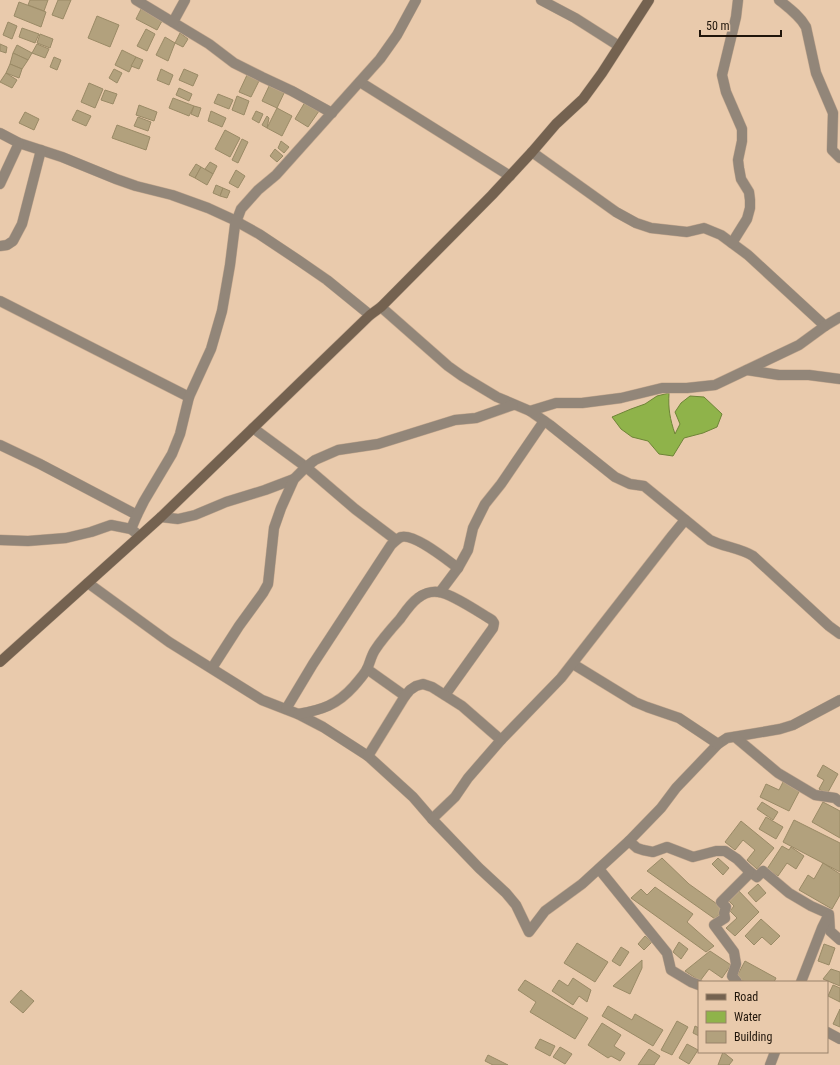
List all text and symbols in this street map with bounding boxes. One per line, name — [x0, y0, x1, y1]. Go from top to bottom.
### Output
scale bar — [700, 12, 781, 38]
text: 50 m — [706, 19, 730, 33]
legend — [698, 981, 828, 1053]
text: Road — [734, 990, 758, 1004]
text: Water — [734, 1010, 762, 1024]
text: Building — [734, 1030, 772, 1044]

